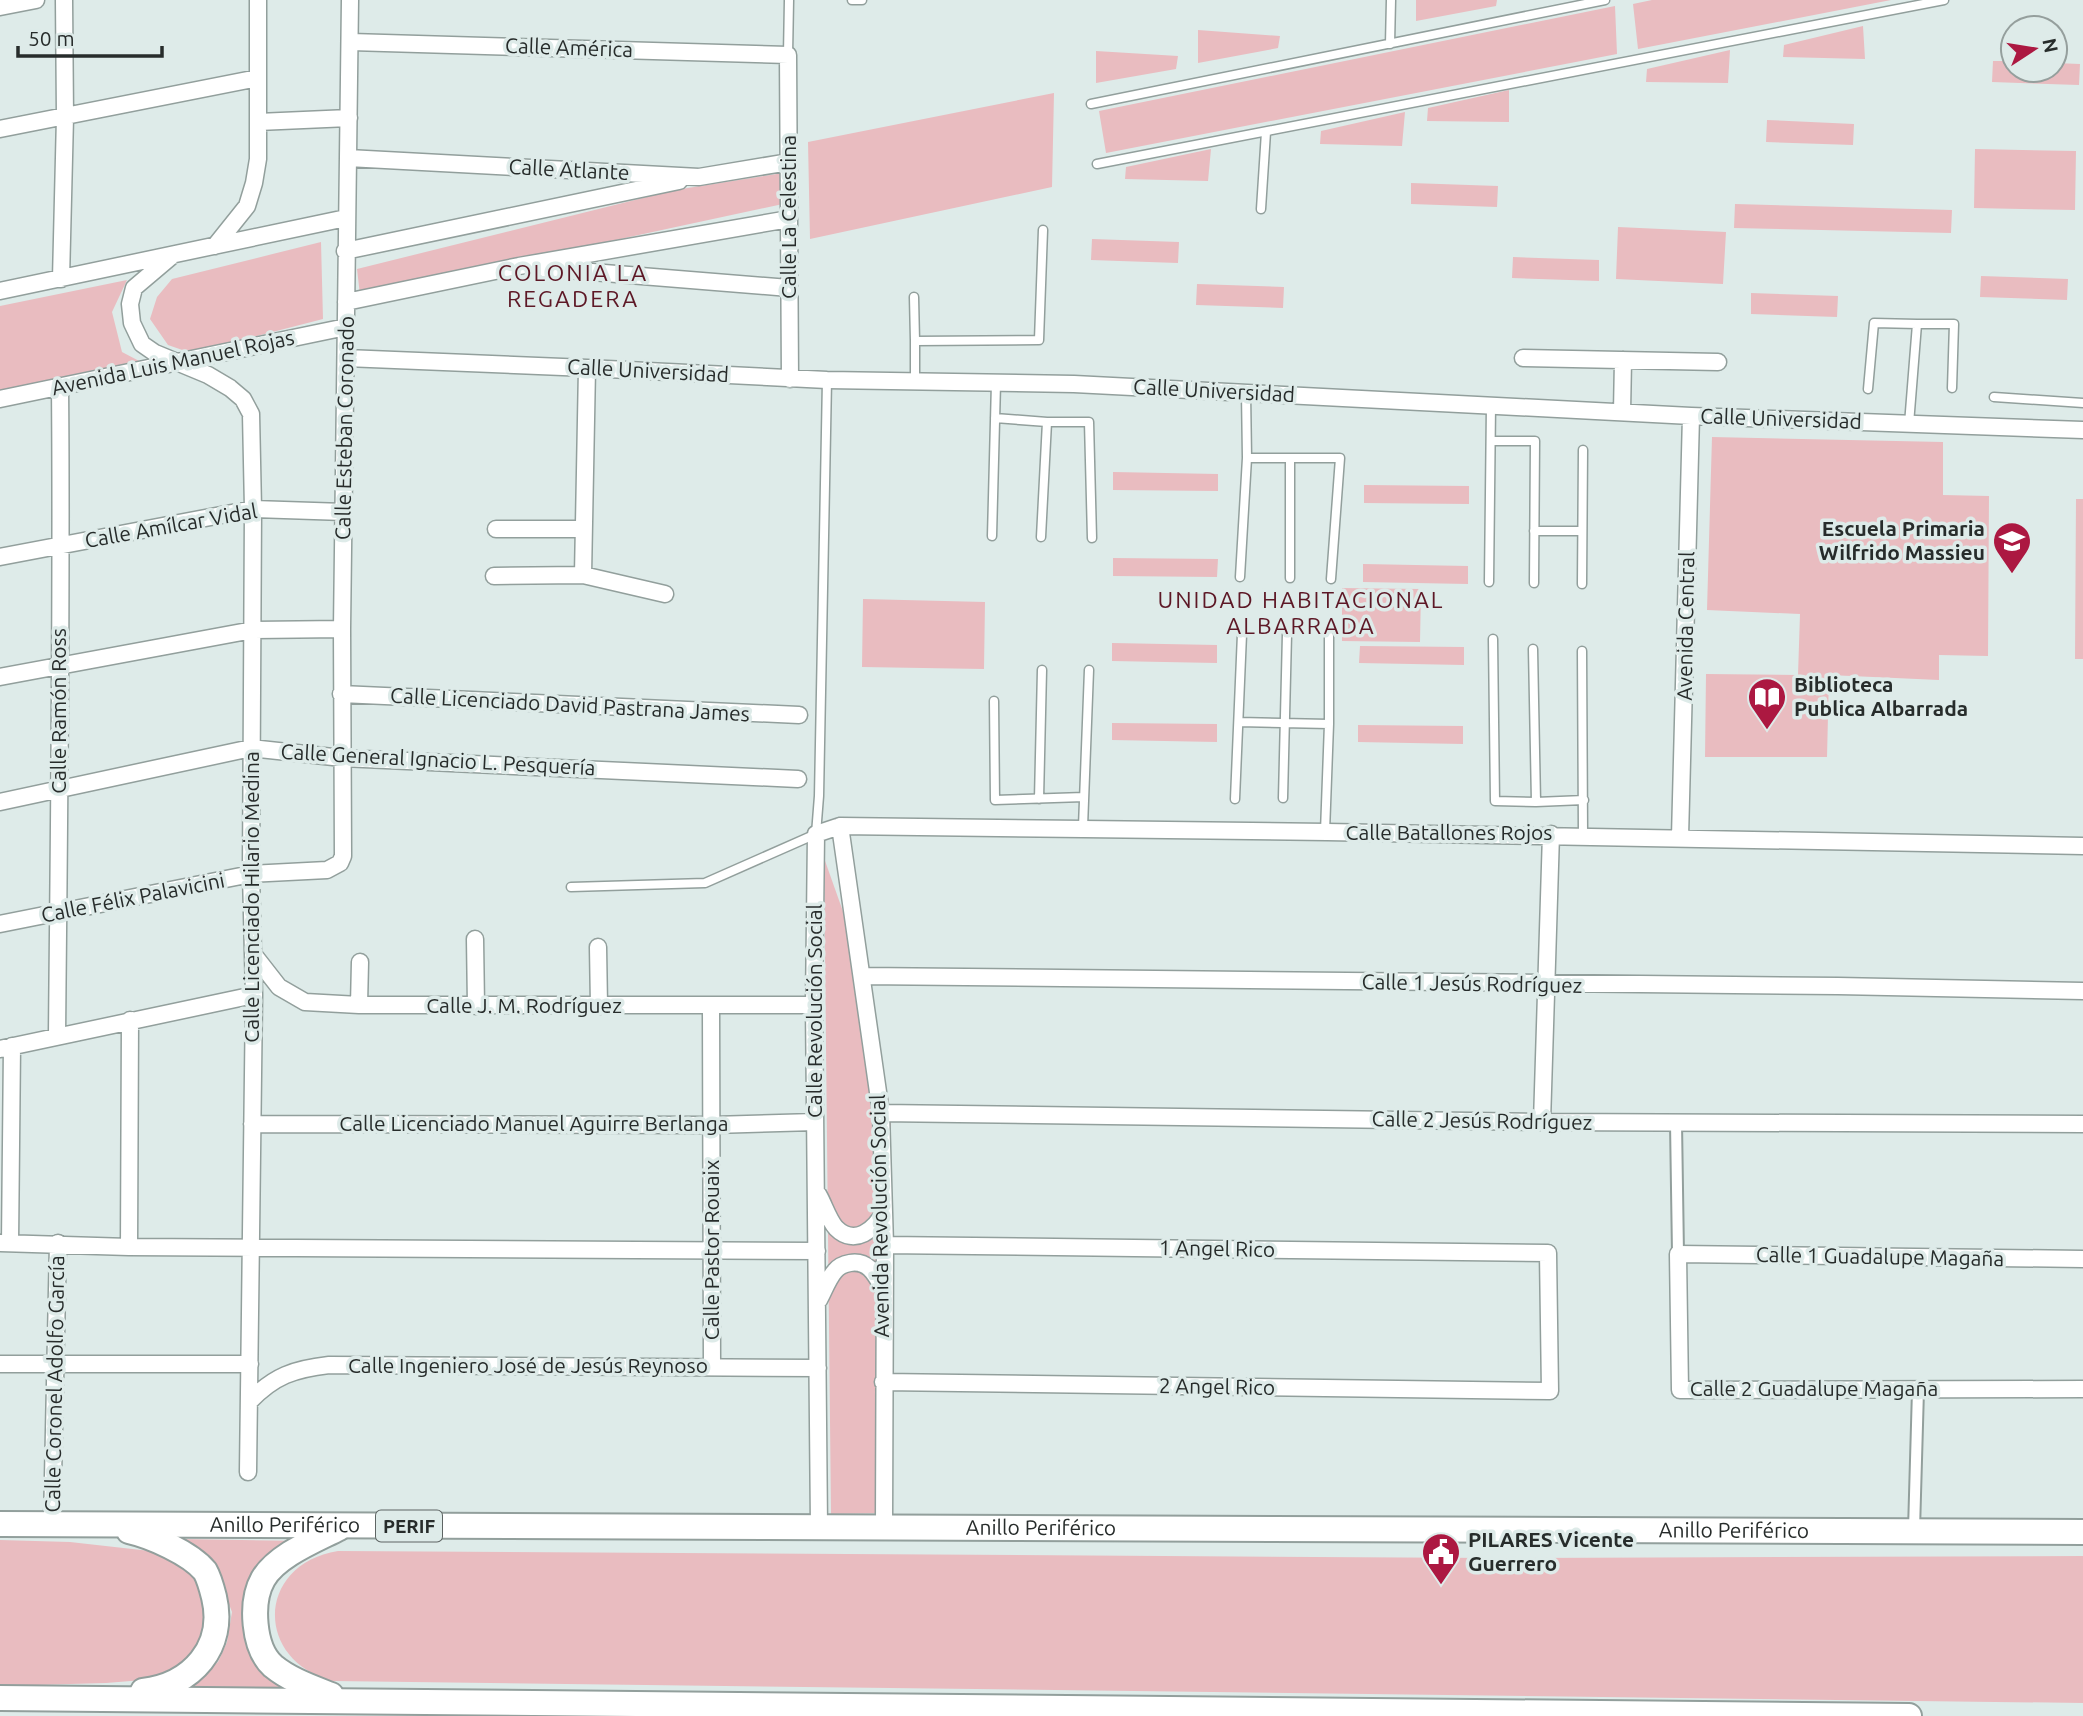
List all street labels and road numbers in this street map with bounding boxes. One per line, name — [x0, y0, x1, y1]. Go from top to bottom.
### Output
street label: Calle América — [505, 33, 633, 61]
street label: Calle La Celestina — [776, 135, 800, 299]
street label: Calle Atlante — [508, 154, 630, 184]
street label: Calle Esteban Coronado — [330, 316, 358, 540]
street label: Avenida Luis Manuel Rojas — [49, 325, 296, 399]
street label: Calle Universidad — [567, 354, 729, 386]
street label: Calle Universidad — [1133, 374, 1295, 406]
street label: Calle Universidad — [1700, 403, 1862, 433]
street label: Calle Amílcar Vidal — [83, 498, 259, 552]
street label: Avenida Central — [1672, 551, 1698, 701]
street label: Calle Ramón Ross — [46, 628, 70, 794]
street label: Calle Licenciado David Pastrana James — [390, 683, 750, 725]
street label: Calle General Ignacio L. Pesquería — [280, 739, 596, 779]
street label: Calle Licenciado Hilario Medina — [239, 751, 263, 1043]
street label: Calle Batallones Rojos — [1346, 820, 1552, 844]
street label: Calle Félix Palavicini — [39, 867, 227, 927]
street label: Calle Revolución Social — [802, 904, 826, 1118]
street label: Calle 1 Jesús Rodríguez — [1361, 969, 1583, 997]
street label: Calle J. M. Rodríguez — [426, 993, 622, 1017]
street label: Avenida Revolución Social — [865, 1094, 893, 1338]
street label: Calle 2 Jesús Rodríguez — [1371, 1106, 1593, 1134]
street label: Calle Licenciado Manuel Aguirre Berlanga — [339, 1111, 729, 1135]
street label: Calle Pastor Rouaix — [699, 1159, 723, 1340]
street label: 1 Angel Rico — [1159, 1235, 1275, 1261]
street label: Calle 1 Guadalupe Magaña — [1756, 1242, 2004, 1270]
street label: Calle Coronel Adolfo García — [40, 1255, 68, 1513]
street label: Calle Ingeniero José de Jesús Reynoso — [348, 1353, 708, 1377]
street label: 2 Angel Rico — [1159, 1373, 1275, 1399]
street label: Calle 2 Guadalupe Magaña — [1690, 1376, 1938, 1400]
road number: PERIF — [376, 1510, 442, 1542]
street label: Anillo Periférico — [210, 1512, 360, 1536]
street label: Anillo Periférico — [966, 1515, 1116, 1539]
street label: Anillo Periférico — [1659, 1517, 1809, 1542]

